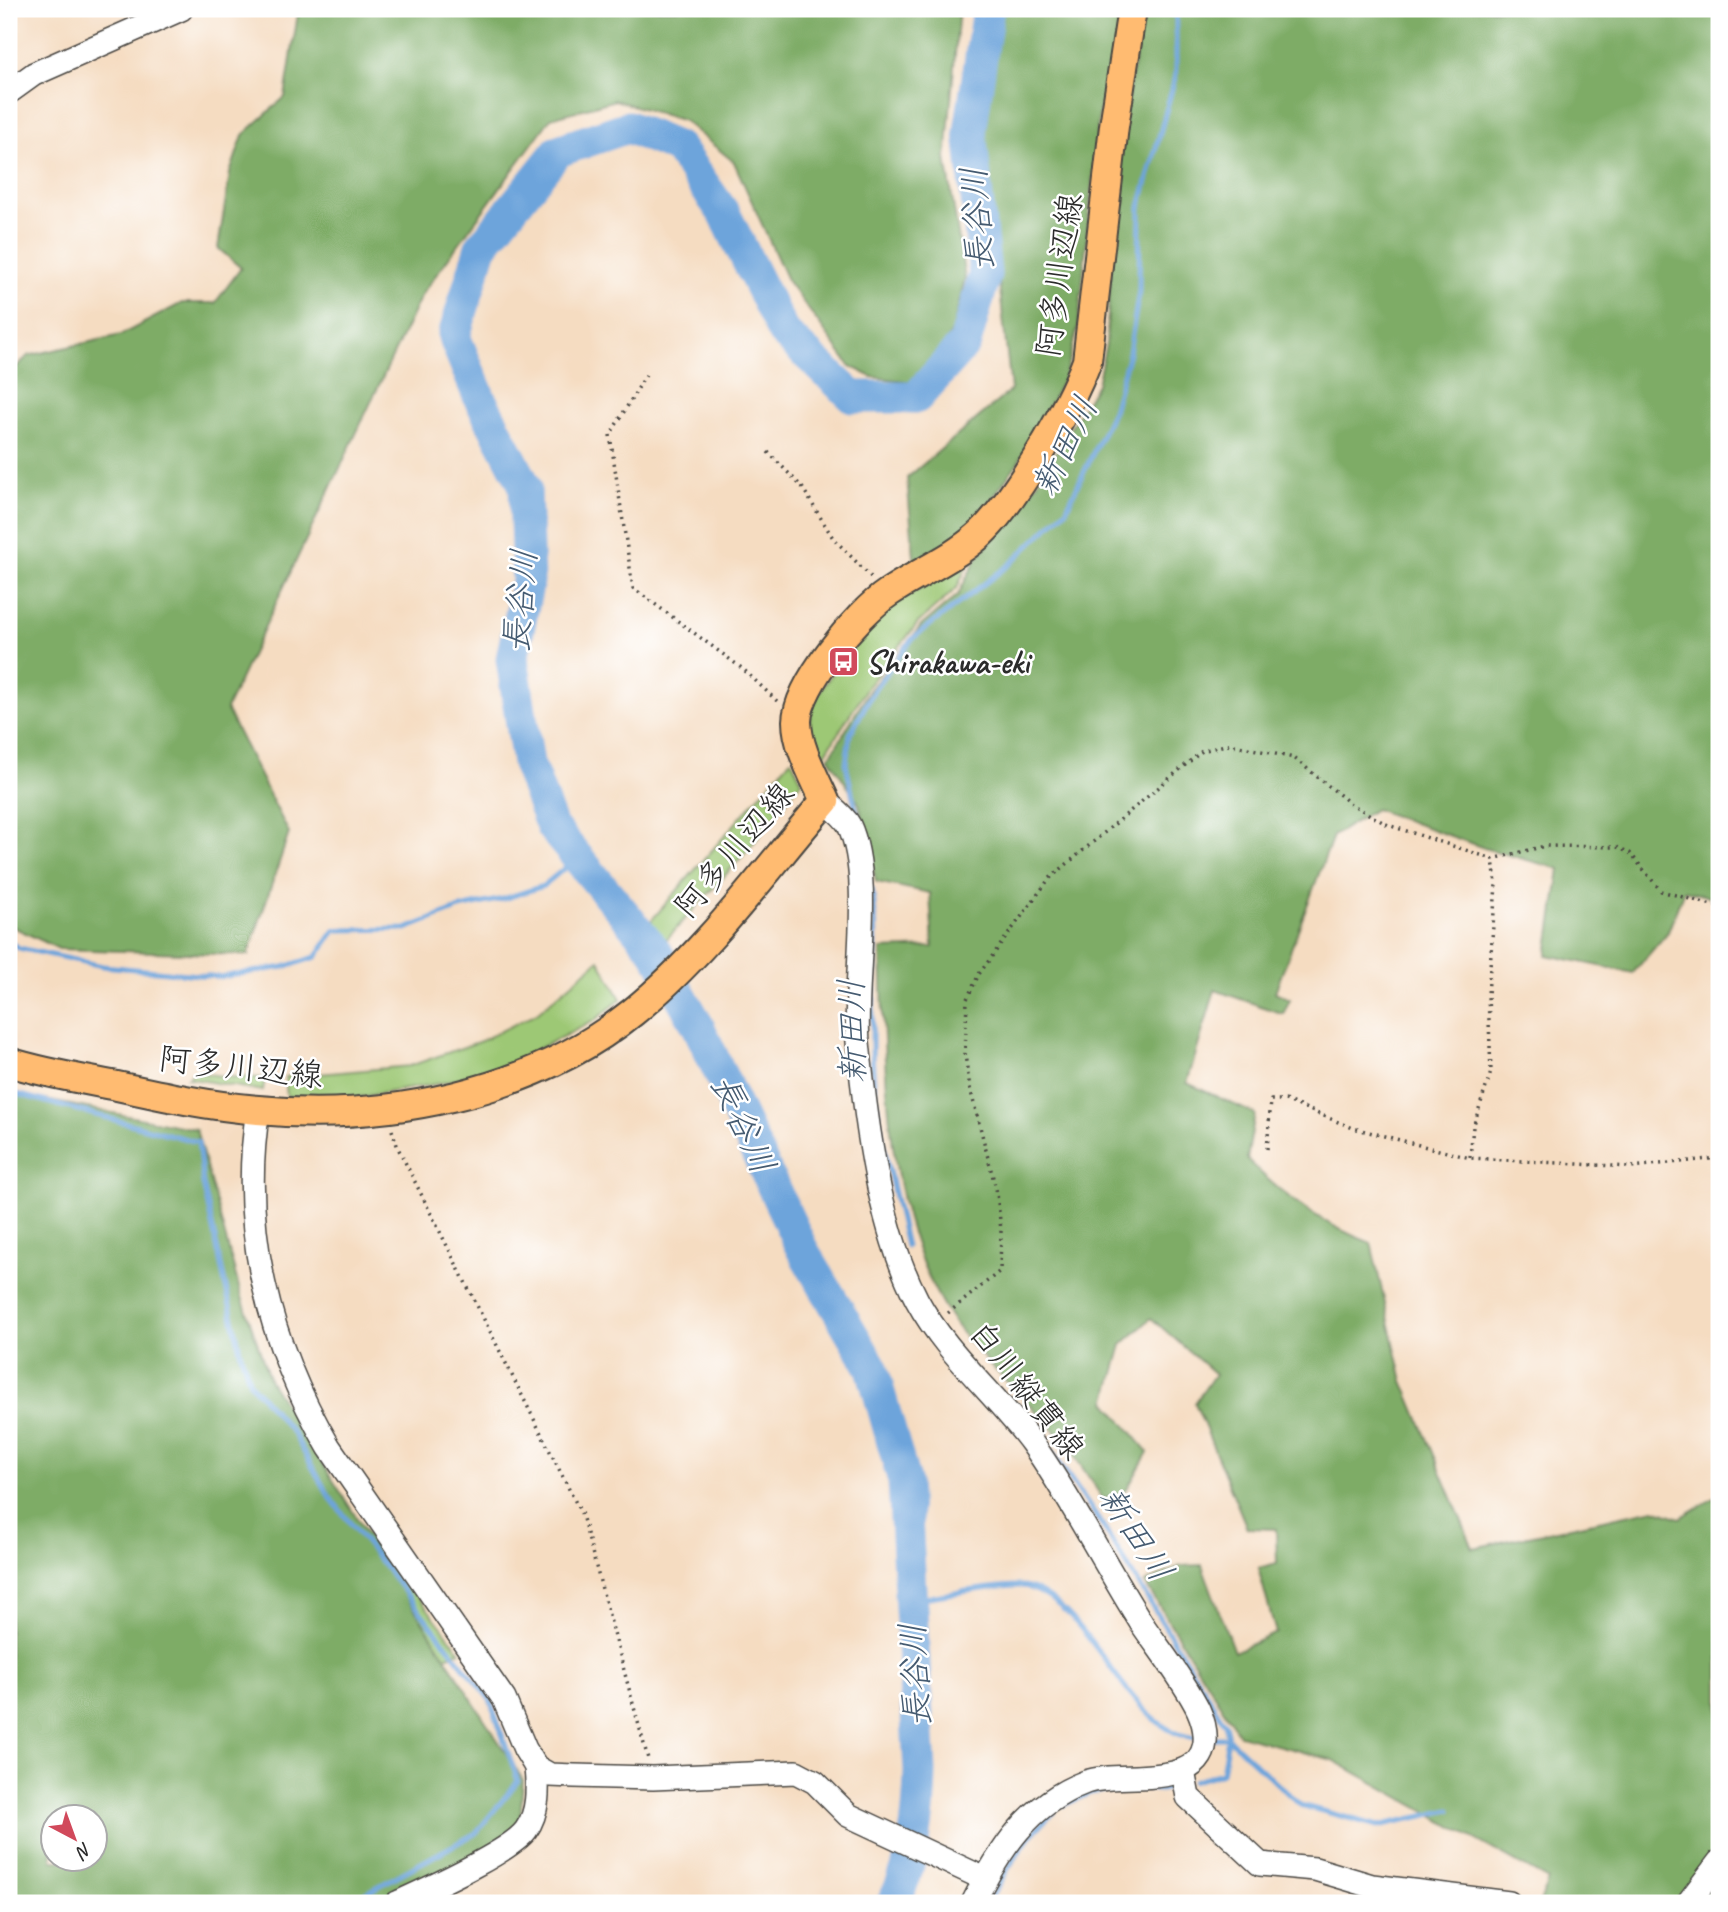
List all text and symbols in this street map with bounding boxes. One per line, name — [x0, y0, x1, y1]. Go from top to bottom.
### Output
water label: 長谷川 — [951, 165, 1003, 273]
street label: 阿多川辺線 — [1027, 190, 1091, 360]
water label: 新田川 — [1022, 389, 1108, 503]
water label: 長谷川 — [493, 547, 547, 655]
place label: Shirakawa-eki — [866, 641, 1034, 683]
bus stop icon: Shirakawa-eki — [826, 645, 860, 679]
street label: 阿多川辺線 — [665, 773, 803, 927]
water label: 新田川 — [829, 978, 875, 1084]
street label: 阿多川辺線 — [157, 1037, 325, 1097]
water label: 長谷川 — [700, 1067, 786, 1181]
street label: 白川縦貫線 — [960, 1312, 1094, 1468]
water label: 新田川 — [1089, 1478, 1183, 1590]
water label: 長谷川 — [890, 1621, 940, 1729]
north arrow — [38, 1804, 108, 1874]
text: N — [70, 1837, 97, 1865]

